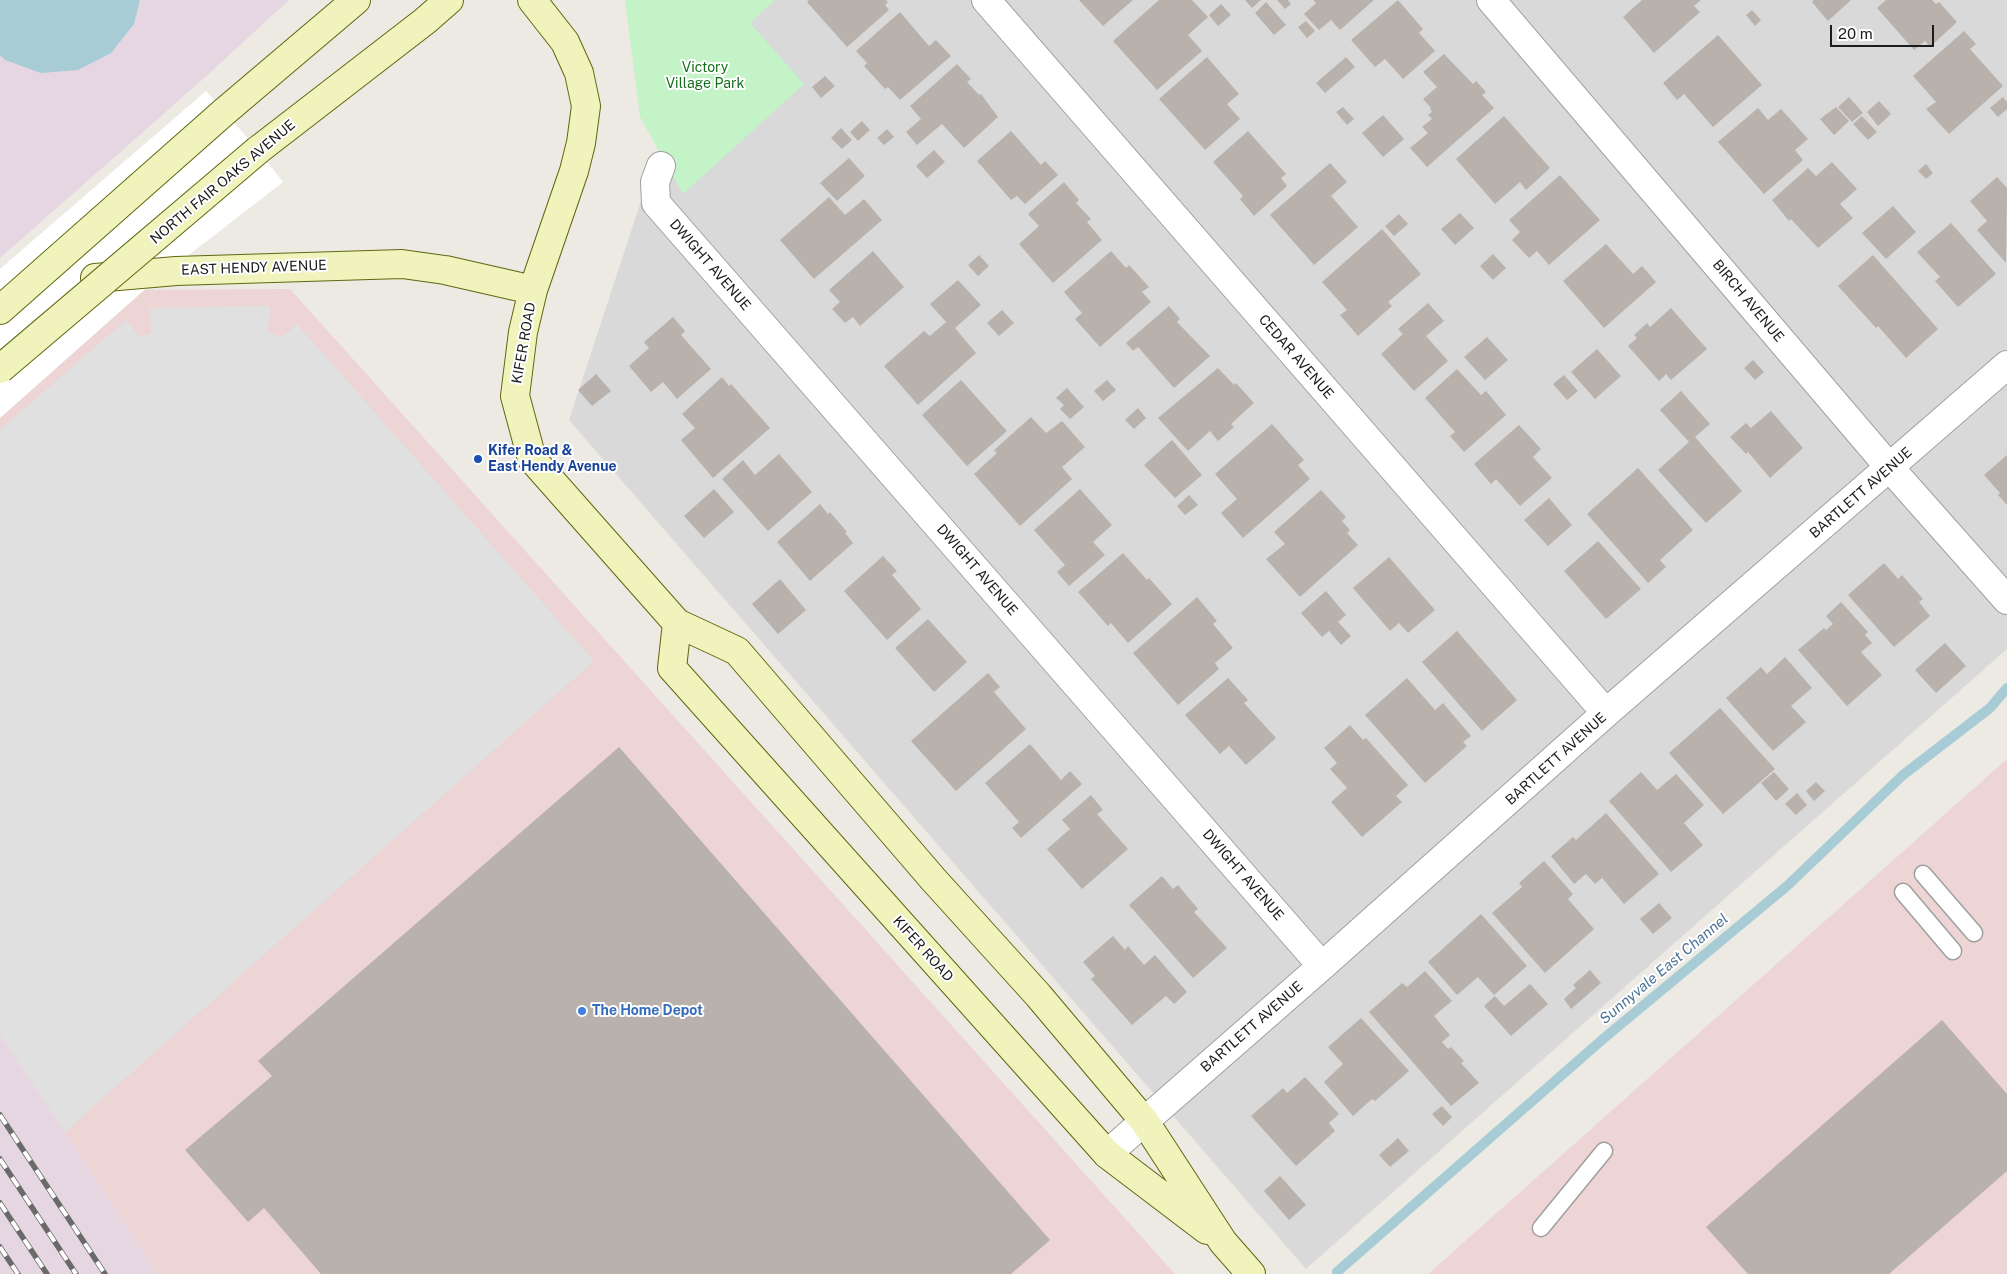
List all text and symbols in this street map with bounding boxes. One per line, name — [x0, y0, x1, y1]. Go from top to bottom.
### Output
scale bar — [1832, 15, 1936, 47]
text: 20 m — [1838, 25, 1873, 42]
park label: Victory Village Park — [666, 60, 744, 92]
street label: NORTH FAIR OAKS AVENUE — [147, 116, 299, 248]
street label: DWIGHT AVENUE — [666, 216, 754, 314]
street label: EAST HENDY AVENUE — [181, 257, 327, 279]
street label: BIRCH AVENUE — [1709, 257, 1787, 345]
street label: KIFER ROAD — [509, 301, 539, 385]
street label: CEDAR AVENUE — [1255, 311, 1337, 403]
place label: Kifer Road & East Hendy Avenue — [488, 443, 617, 476]
street label: BARTLETT AVENUE — [1807, 444, 1915, 542]
marker: Kifer Road & East Hendy Avenue — [472, 453, 484, 465]
street label: DWIGHT AVENUE — [933, 521, 1021, 619]
street label: BARTLETT AVENUE — [1502, 709, 1610, 809]
street label: DWIGHT AVENUE — [1199, 826, 1287, 924]
water label: Sunnyvale East Channel — [1596, 910, 1732, 1028]
street label: KIFER ROAD — [889, 913, 957, 985]
street label: BARTLETT AVENUE — [1198, 978, 1306, 1076]
place label: The Home Depot — [592, 1003, 703, 1019]
marker: The Home Depot — [576, 1005, 588, 1017]

